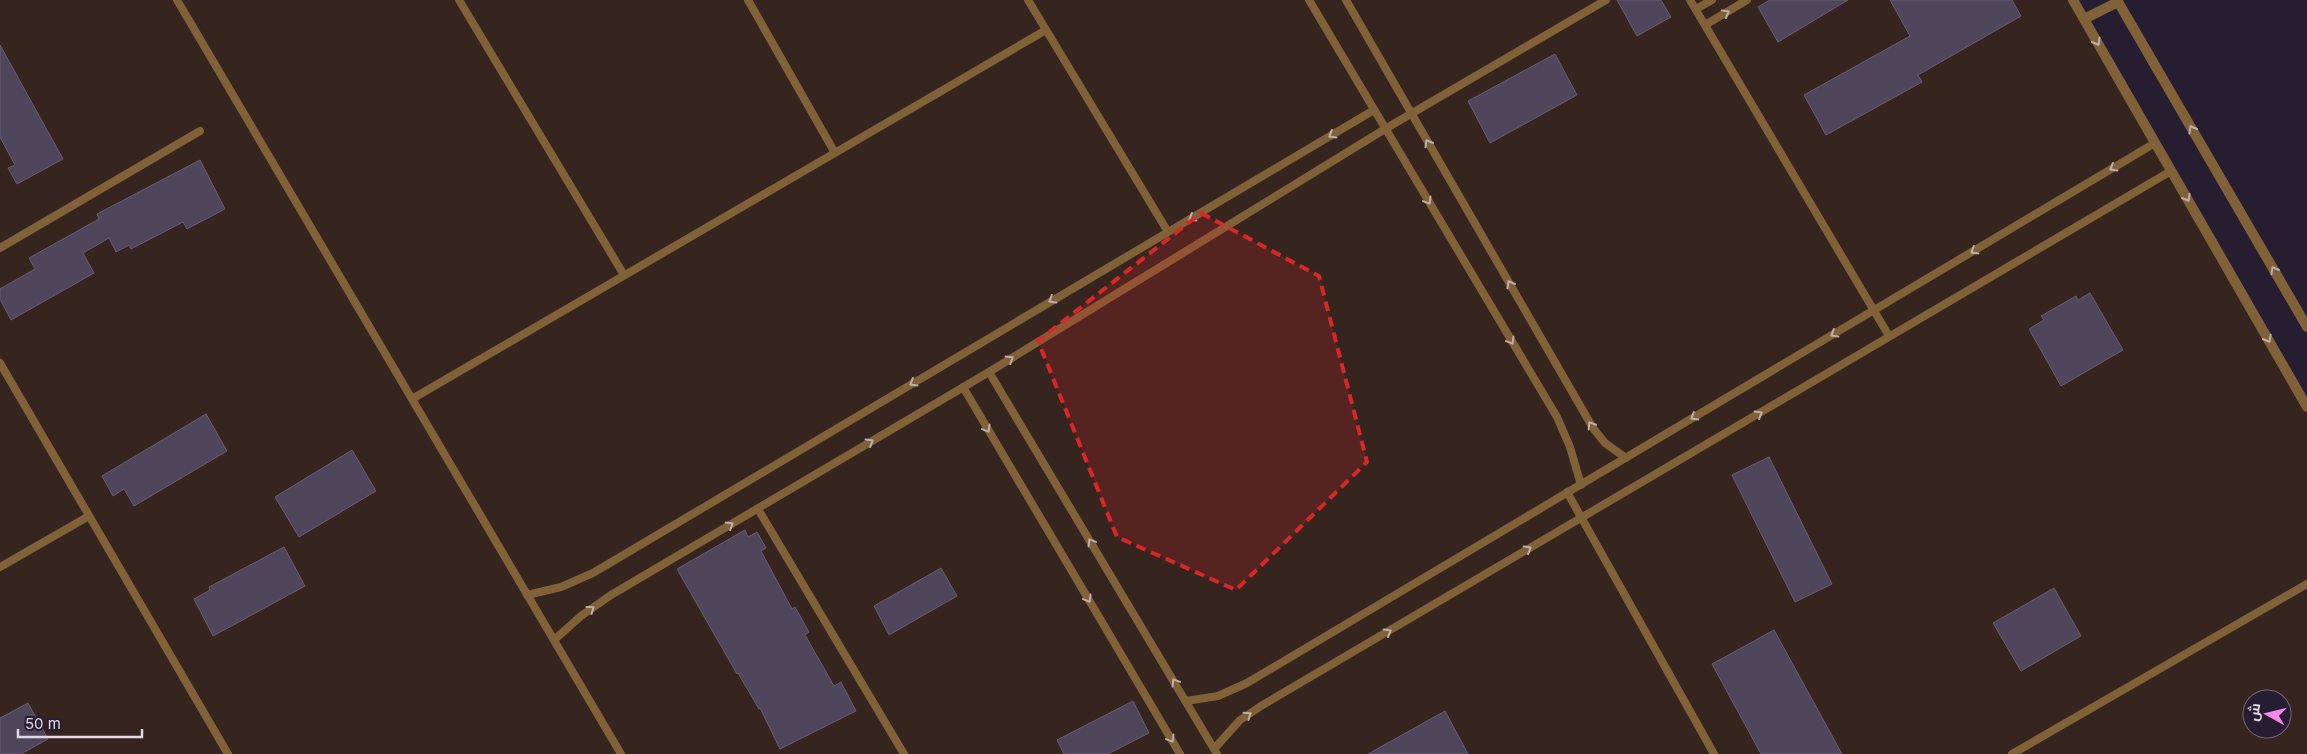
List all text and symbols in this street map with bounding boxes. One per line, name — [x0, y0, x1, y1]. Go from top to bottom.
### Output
one-way arrow — [1721, 9, 1730, 19]
one-way arrow — [2091, 37, 2101, 46]
one-way arrow — [2189, 125, 2199, 134]
one-way arrow — [1328, 128, 1337, 138]
one-way arrow — [1425, 140, 1435, 149]
one-way arrow — [2110, 162, 2119, 172]
one-way arrow — [2180, 193, 2190, 202]
one-way arrow — [1422, 196, 1432, 205]
one-way arrow — [1189, 211, 1198, 221]
one-way arrow — [1970, 245, 1979, 255]
one-way arrow — [2270, 266, 2280, 275]
one-way arrow — [1506, 280, 1516, 289]
one-way arrow — [1049, 294, 1058, 304]
one-way arrow — [1830, 328, 1839, 338]
one-way arrow — [2261, 334, 2271, 343]
one-way arrow — [1505, 335, 1515, 344]
one-way arrow — [1004, 356, 1013, 366]
one-way arrow — [909, 377, 918, 387]
one-way arrow — [1753, 410, 1762, 420]
one-way arrow — [1691, 411, 1700, 421]
one-way arrow — [1588, 421, 1598, 430]
one-way arrow — [981, 424, 991, 433]
one-way arrow — [864, 439, 873, 449]
one-way arrow — [725, 521, 734, 531]
one-way arrow — [1088, 539, 1098, 548]
one-way arrow — [1523, 546, 1532, 556]
one-way arrow — [1082, 594, 1092, 603]
one-way arrow — [585, 606, 595, 615]
one-way arrow — [1383, 628, 1392, 638]
one-way arrow — [1171, 679, 1181, 688]
north arrow — [2242, 689, 2292, 739]
text: ش — [2244, 702, 2264, 722]
scale bar — [18, 706, 141, 738]
one-way arrow — [1243, 712, 1252, 721]
text: 50 m — [25, 714, 61, 733]
one-way arrow — [1165, 733, 1175, 742]

